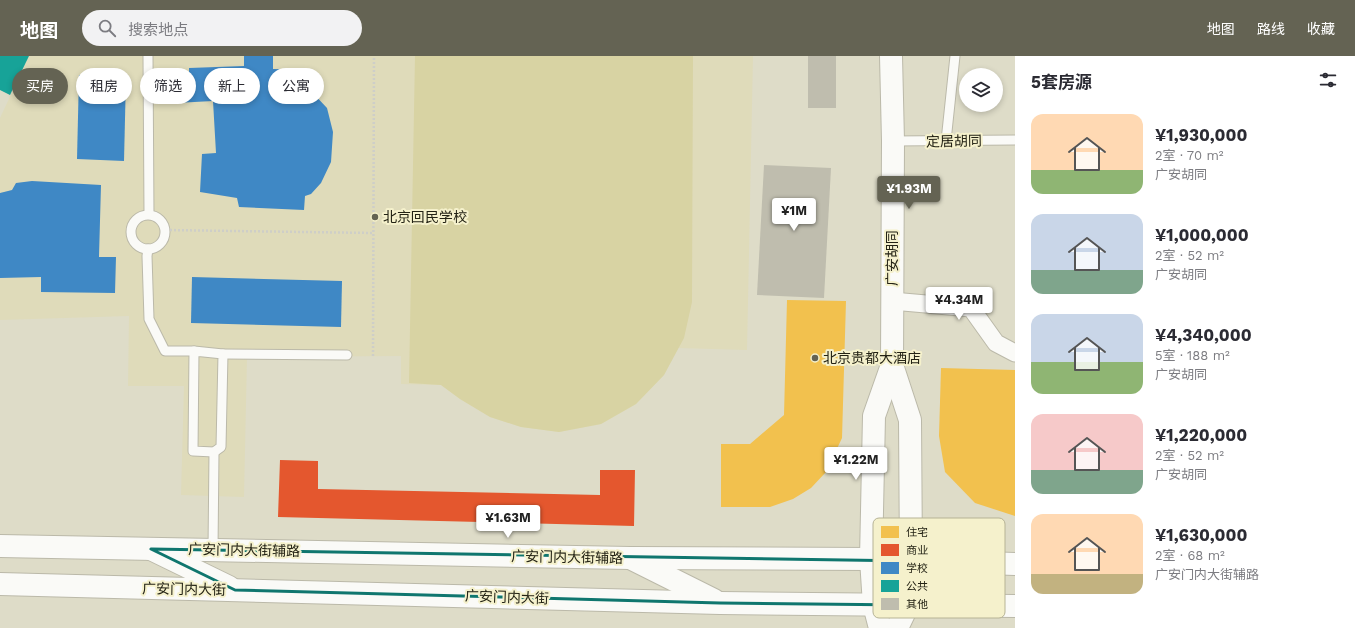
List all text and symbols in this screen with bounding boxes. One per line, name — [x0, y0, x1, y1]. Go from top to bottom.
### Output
search box — [82, 10, 362, 46]
icon: search — [96, 17, 118, 39]
text: 地图 — [20, 19, 58, 42]
text: 搜索地点 — [128, 21, 188, 39]
text: 地图 — [1207, 21, 1235, 37]
text: 路线 — [1257, 21, 1285, 37]
text: 收藏 — [1307, 21, 1335, 37]
chip: 买房 — [12, 68, 68, 104]
chip: 租房 — [76, 68, 132, 104]
chip: 筛选 — [140, 68, 196, 104]
chip: 新上 — [204, 68, 260, 104]
chip: 公寓 — [268, 68, 324, 104]
map controls — [959, 68, 1003, 112]
button: layers — [959, 68, 1003, 112]
icon: filters — [1317, 69, 1339, 91]
text: 5套房源 — [1031, 72, 1092, 92]
text: ¥1,930,000 — [1155, 125, 1247, 145]
icon: home — [1063, 130, 1111, 178]
street label: 定居胡同 — [926, 133, 982, 149]
text: 2室 · 70 m² — [1155, 148, 1224, 163]
text: 广安胡同 — [1155, 167, 1207, 182]
pin: ¥1.93M — [876, 176, 942, 210]
text: ¥1.93M — [886, 181, 932, 196]
pin: ¥1M — [775, 198, 813, 232]
text: ¥1M — [781, 203, 807, 218]
place label: 北京回民学校 — [383, 209, 467, 225]
marker: 北京回民学校 — [370, 212, 380, 222]
text: ¥1,000,000 — [1155, 225, 1249, 245]
street label: 广安胡同 — [884, 230, 900, 286]
icon: home — [1063, 230, 1111, 278]
text: 2室 · 52 m² — [1155, 248, 1224, 263]
text: 广安胡同 — [1155, 267, 1207, 282]
pin: ¥4.34M — [926, 287, 992, 321]
text: ¥4.34M — [935, 292, 983, 307]
text: ¥4,340,000 — [1155, 325, 1252, 345]
icon: home — [1063, 330, 1111, 378]
text: 5室 · 188 m² — [1155, 348, 1230, 363]
place label: 北京贵都大酒店 — [823, 350, 921, 366]
marker: 北京贵都大酒店 — [810, 353, 820, 363]
text: 广安胡同 — [1155, 367, 1207, 382]
text: ¥1,220,000 — [1155, 425, 1247, 445]
icon: home — [1063, 430, 1111, 478]
pin: ¥1.22M — [823, 447, 889, 481]
text: 2室 · 52 m² — [1155, 448, 1224, 463]
text: ¥1.22M — [833, 452, 879, 467]
text: 广安胡同 — [1155, 467, 1207, 482]
pin: ¥1.63M — [475, 505, 541, 539]
text: ¥1.63M — [485, 510, 531, 525]
legend — [873, 518, 1005, 618]
text: ¥1,630,000 — [1155, 525, 1247, 545]
text: 住宅 — [906, 526, 928, 539]
icon: home — [1063, 530, 1111, 578]
street label: 广安门内大街辅路 — [188, 541, 300, 559]
text: 商业 — [906, 544, 928, 557]
street label: 广安门内大街辅路 — [511, 548, 623, 566]
text: 2室 · 68 m² — [1155, 548, 1225, 563]
text: 学校 — [906, 562, 928, 575]
text: 广安门内大街辅路 — [1155, 567, 1259, 582]
street label: 广安门内大街 — [142, 580, 226, 598]
text: 公共 — [906, 580, 928, 593]
street label: 广安门内大街 — [465, 588, 549, 606]
text: 其他 — [906, 598, 928, 611]

